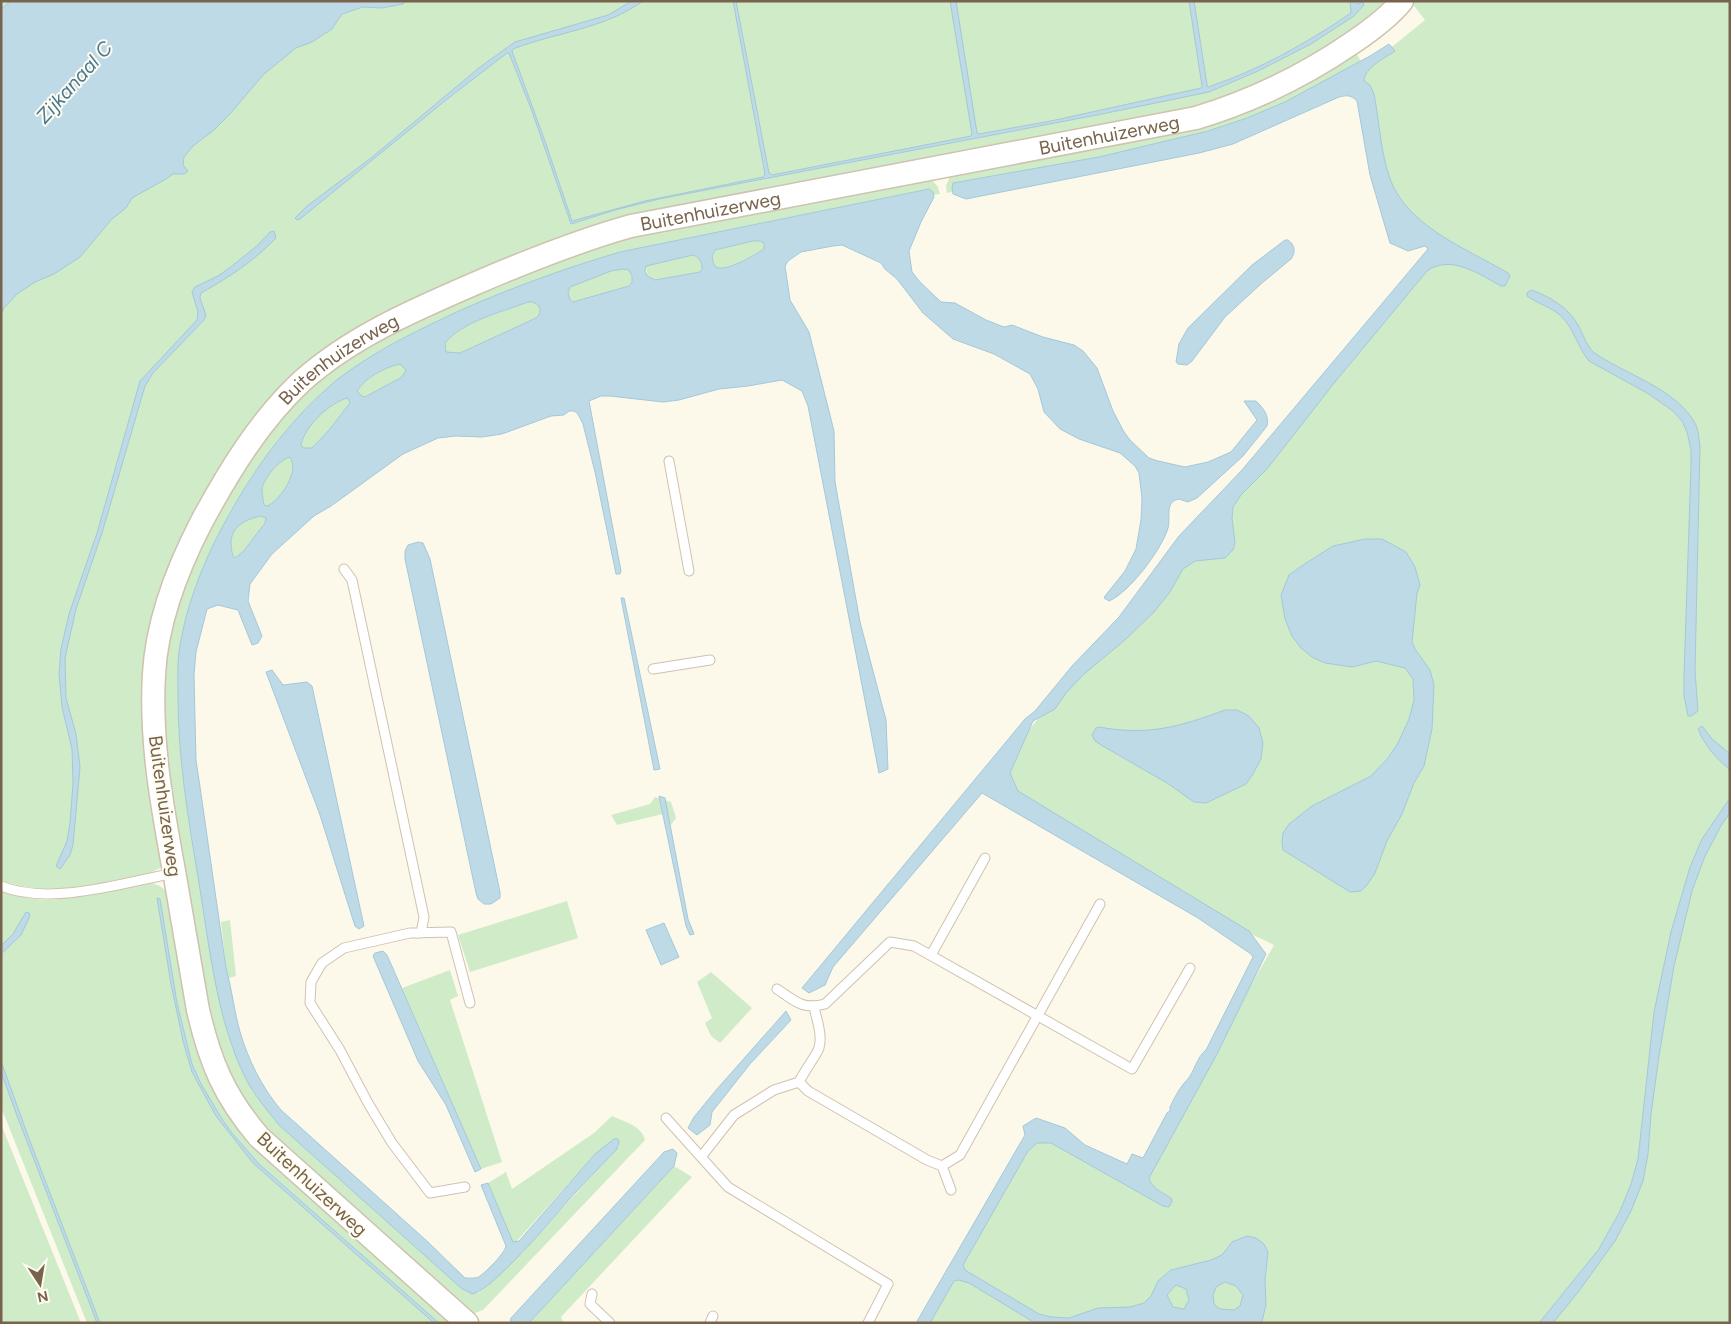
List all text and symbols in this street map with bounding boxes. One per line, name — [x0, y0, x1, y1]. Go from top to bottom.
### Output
water label: Zijkanaal C — [31, 36, 118, 128]
street label: Buitenhuizerweg — [1037, 110, 1181, 159]
street label: Buitenhuizerweg — [638, 186, 783, 236]
street label: Buitenhuizerweg — [273, 309, 402, 409]
street label: Buitenhuizerweg — [144, 734, 186, 878]
street label: Buitenhuizerweg — [252, 1127, 372, 1241]
north arrow — [15, 1259, 65, 1309]
text: N — [36, 1287, 50, 1306]

